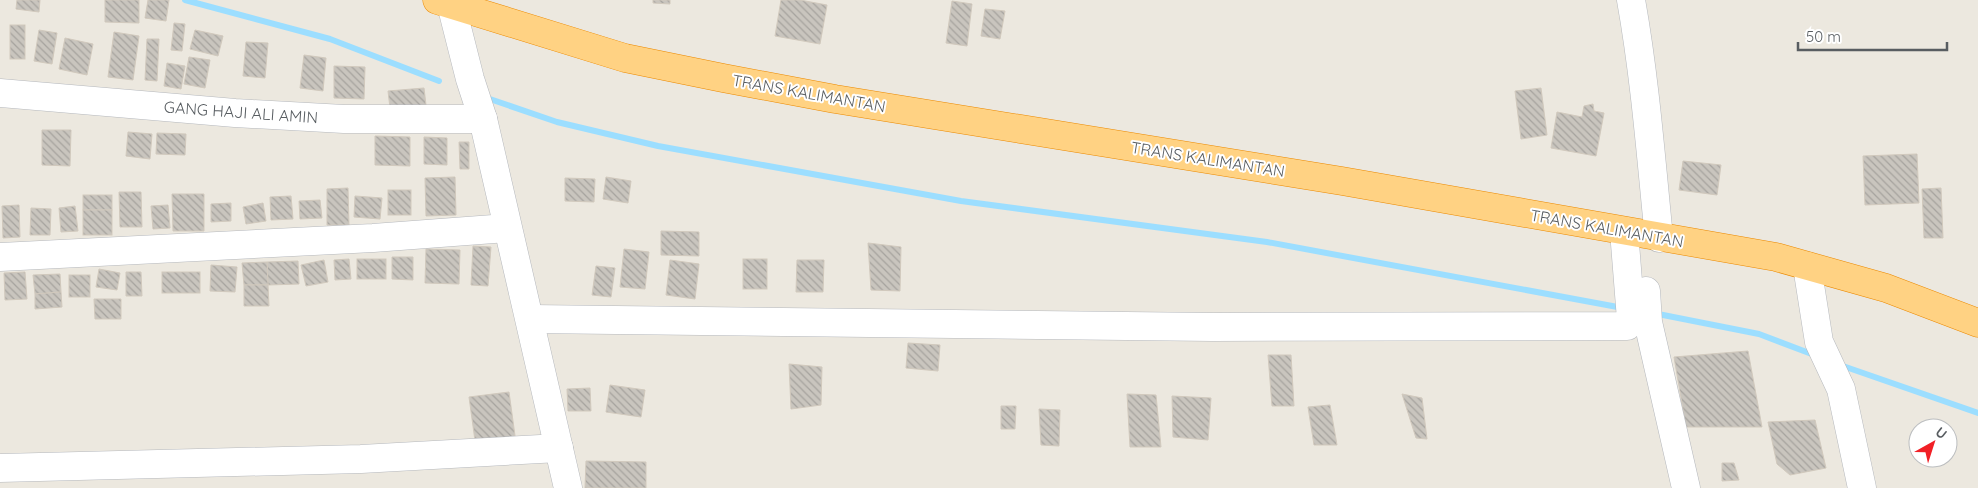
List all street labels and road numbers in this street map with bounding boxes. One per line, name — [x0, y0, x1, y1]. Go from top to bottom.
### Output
street label: TRANS KALIMANTAN — [731, 70, 887, 116]
street label: GANG HAJI ALI AMIN — [163, 97, 319, 127]
street label: TRANS KALIMANTAN — [1130, 137, 1286, 181]
street label: TRANS KALIMANTAN — [1529, 205, 1685, 251]

